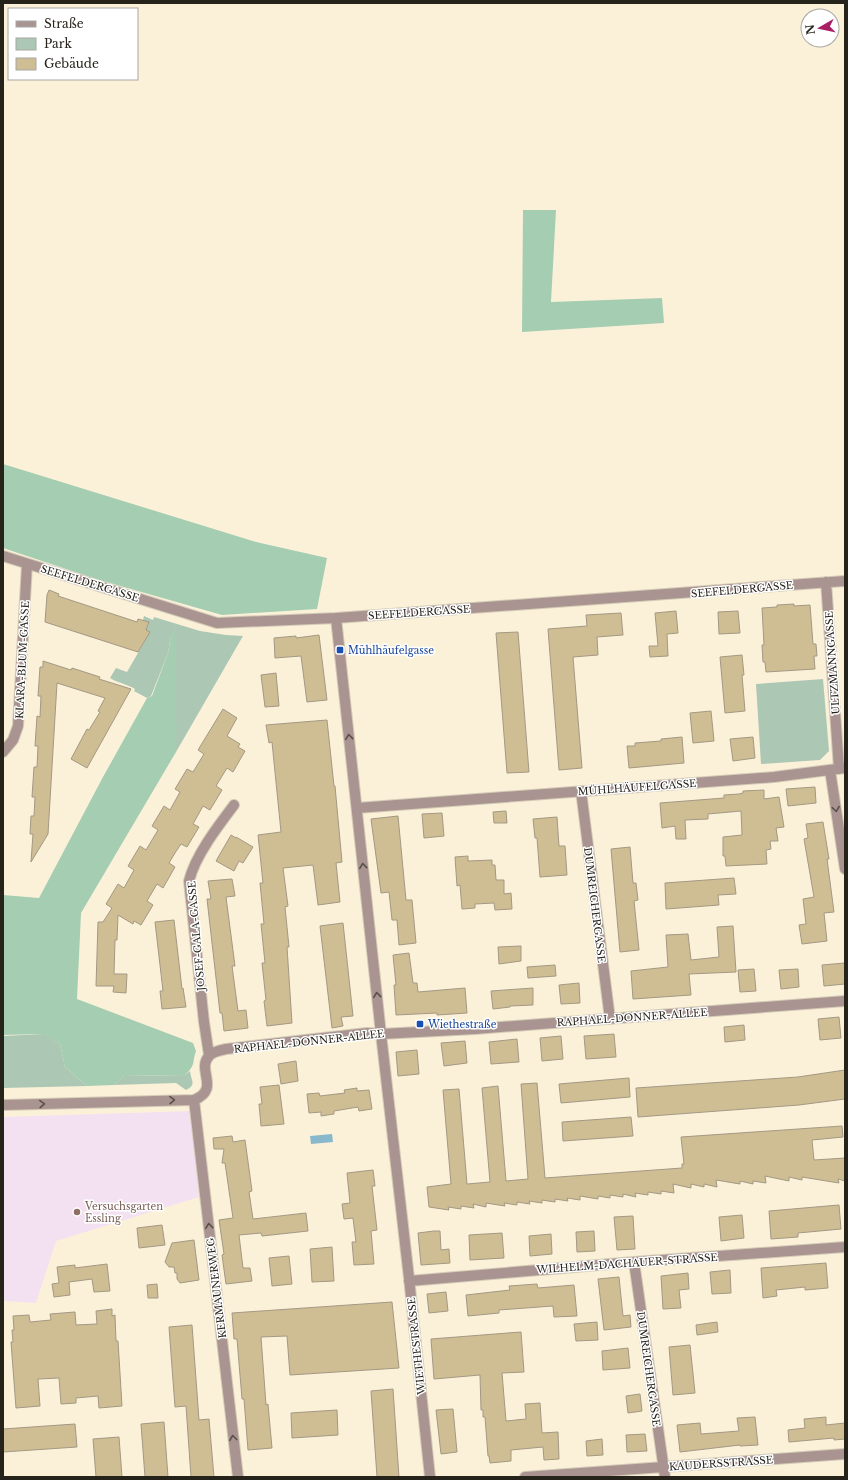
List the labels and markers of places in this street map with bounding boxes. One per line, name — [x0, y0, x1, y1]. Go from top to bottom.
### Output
place label: Mühlhäufelgasse — [348, 644, 434, 657]
marker: Mühlhäufelgasse — [335, 645, 345, 655]
place label: Wiethestraße — [427, 1018, 497, 1031]
marker: Wiethestraße — [415, 1019, 425, 1029]
place label: Versuchsgarten Essling — [84, 1200, 163, 1225]
marker: Versuchsgarten Essling — [72, 1207, 82, 1217]

